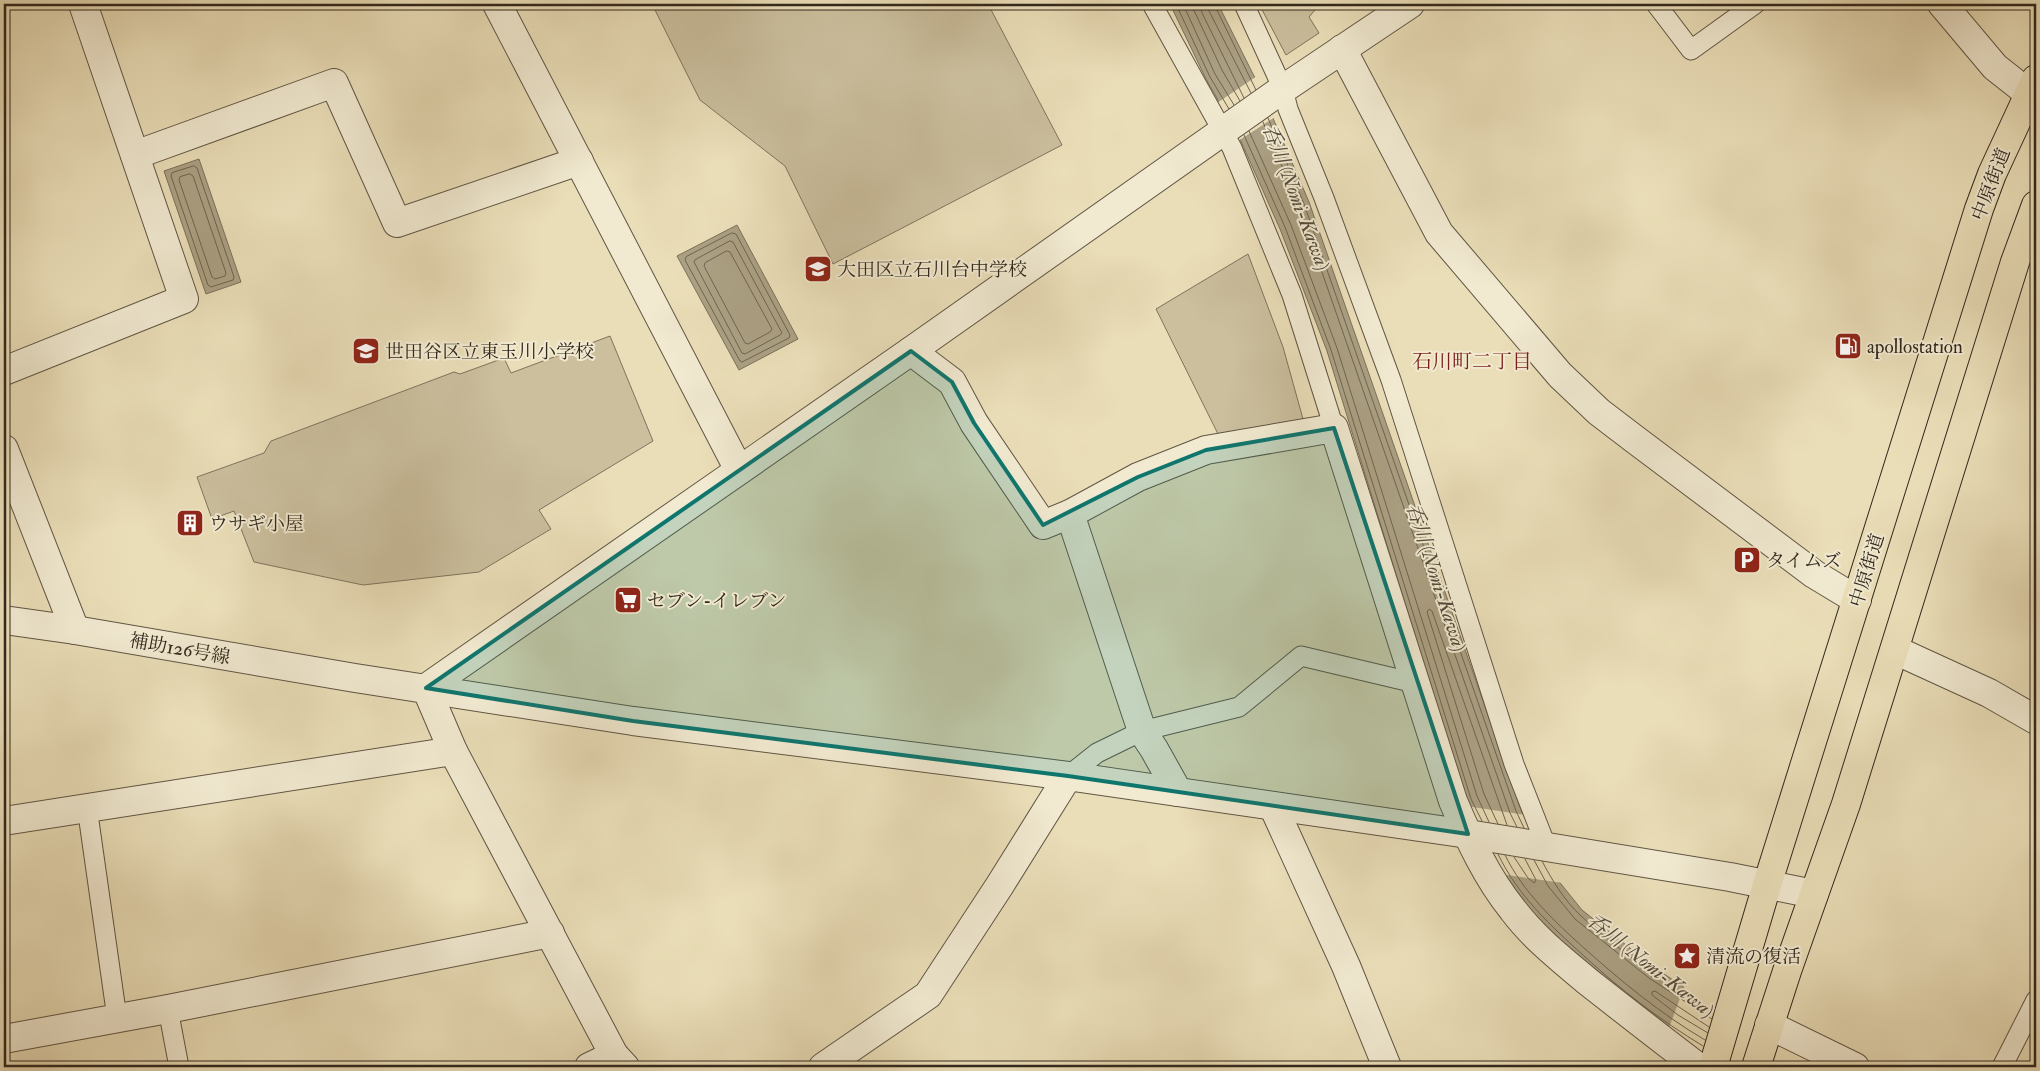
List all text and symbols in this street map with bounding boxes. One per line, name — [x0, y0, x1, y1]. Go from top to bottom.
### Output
water label: 呑川 (Nomi-Kawa) — [1257, 121, 1336, 274]
street label: 中原街道 — [1966, 145, 2016, 224]
school or university icon: 大田区立石川台中学校 — [803, 254, 833, 284]
place label: 大田区立石川台中学校 — [837, 258, 1027, 282]
fuel station icon: apollostation — [1833, 331, 1863, 361]
place label: apollostation — [1867, 335, 1963, 360]
school or university icon: 世田谷区立東玉川小学校 — [351, 336, 381, 366]
place label: 世田谷区立東玉川小学校 — [385, 340, 594, 364]
district label: 石川町二丁目 — [1412, 349, 1532, 374]
water label: 呑川 (Nomi-Kawa) — [1401, 500, 1472, 654]
building icon: ウサギ小屋 — [175, 508, 205, 538]
place label: ウサギ小屋 — [209, 512, 304, 536]
street label: 中原街道 — [1844, 530, 1890, 610]
parking icon: タイムズ — [1732, 545, 1762, 575]
place label: タイムズ — [1766, 549, 1842, 573]
supermarket icon: セブン-イレブン — [613, 585, 643, 615]
place label: セブン-イレブン — [647, 589, 787, 613]
street label: 補助126号線 — [128, 628, 232, 670]
water label: 呑川 (Nomi-Kawa) — [1582, 908, 1719, 1023]
place icon: 清流の復活 — [1672, 941, 1702, 971]
place label: 清流の復活 — [1706, 945, 1801, 969]

